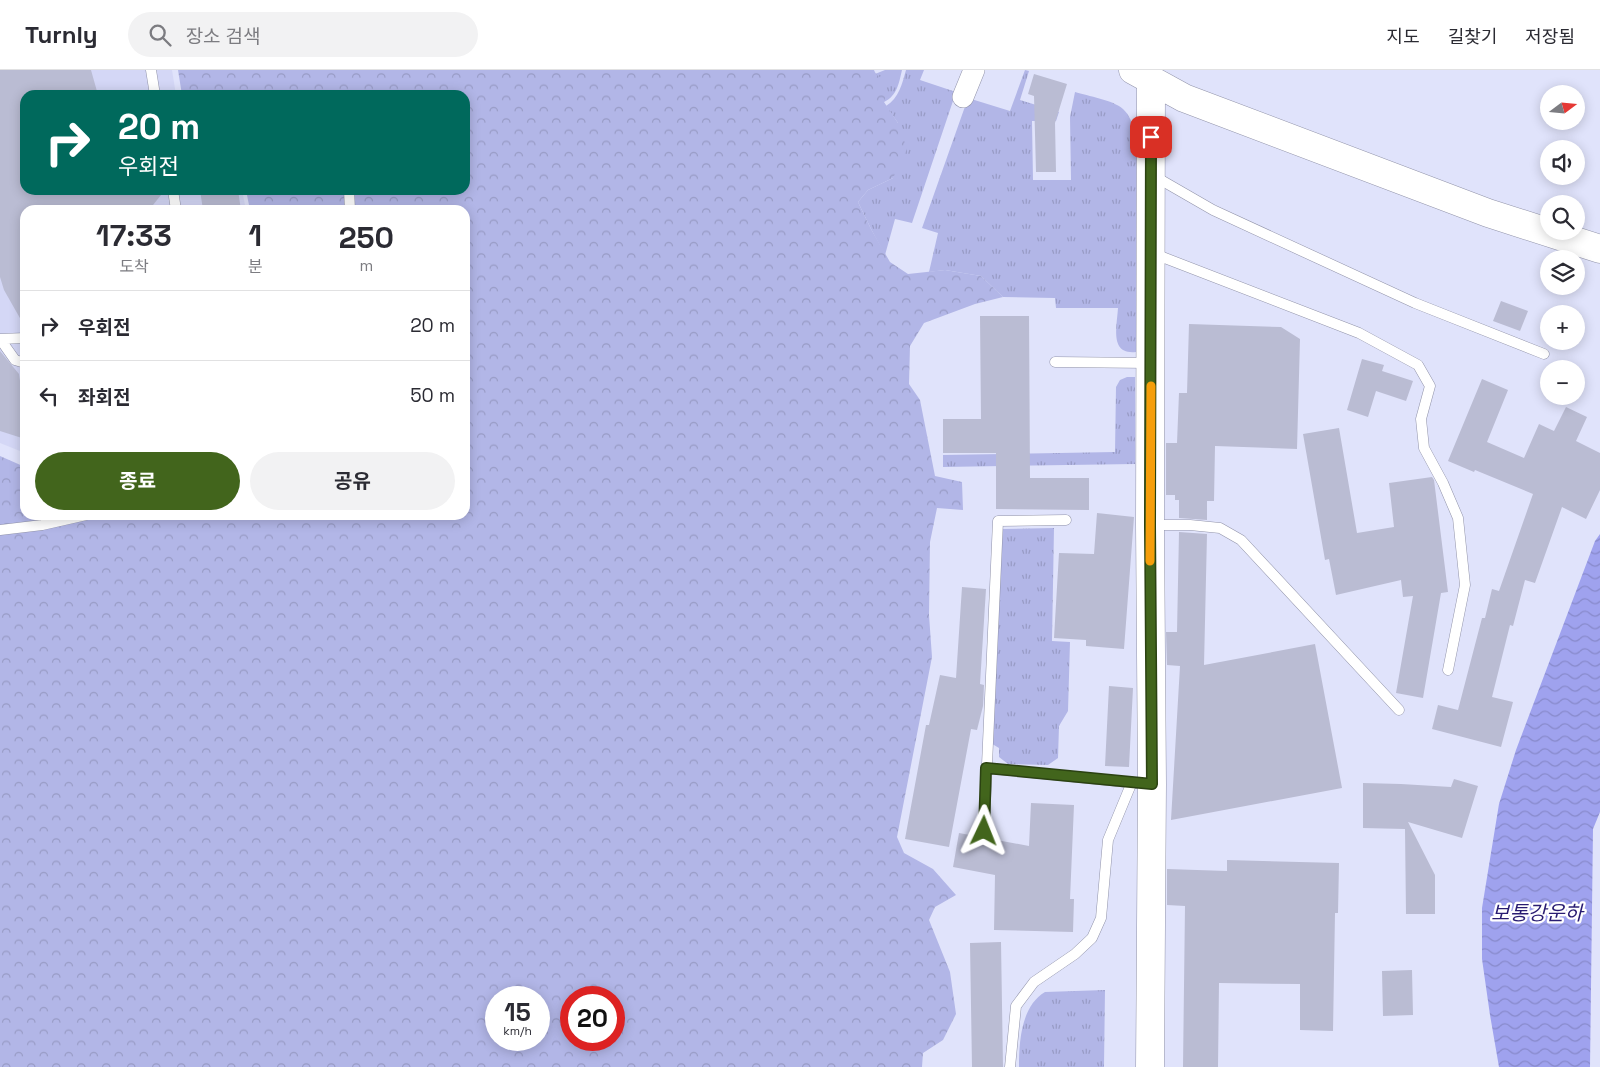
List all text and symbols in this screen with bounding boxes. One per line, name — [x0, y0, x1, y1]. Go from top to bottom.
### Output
search box — [128, 12, 478, 57]
text: Turnly — [25, 19, 98, 50]
icon: search — [146, 21, 174, 49]
text: 장소 검색 — [186, 24, 260, 49]
text: 지도 — [1387, 25, 1420, 48]
text: 길찾기 — [1448, 25, 1497, 48]
text: 저장됨 — [1525, 25, 1575, 48]
north arrow — [1540, 85, 1585, 130]
map controls — [1540, 85, 1585, 405]
text: 20 m — [118, 105, 200, 149]
icon: right — [35, 110, 100, 175]
pin — [1130, 116, 1172, 158]
icon: arrive — [1137, 123, 1165, 151]
button: sound — [1540, 140, 1585, 185]
text: 우회전 — [118, 152, 179, 180]
button: search — [1540, 195, 1585, 240]
text: 17:33 — [96, 216, 172, 255]
text: 1 — [248, 216, 262, 255]
text: 250 — [339, 218, 394, 257]
button: layers — [1540, 250, 1585, 295]
text: m — [359, 255, 373, 276]
text: 도착 — [119, 256, 149, 277]
text: 분 — [248, 256, 263, 277]
button: + — [1540, 305, 1585, 350]
icon: right — [35, 312, 63, 340]
text: 20 m — [410, 313, 455, 338]
text: 우회전 — [78, 315, 130, 340]
button: − — [1540, 360, 1585, 405]
icon: left — [35, 382, 63, 410]
text: 50 m — [410, 383, 455, 408]
text: 좌회전 — [78, 385, 130, 410]
button: 종료 — [35, 452, 240, 510]
button: 공유 — [250, 452, 455, 510]
position arrow — [957, 804, 1009, 856]
water label: 보통강운하 — [1491, 900, 1586, 926]
speed limit sign: 20 — [560, 986, 625, 1051]
text: 15 — [504, 996, 531, 1028]
text: km/h — [503, 1023, 532, 1039]

